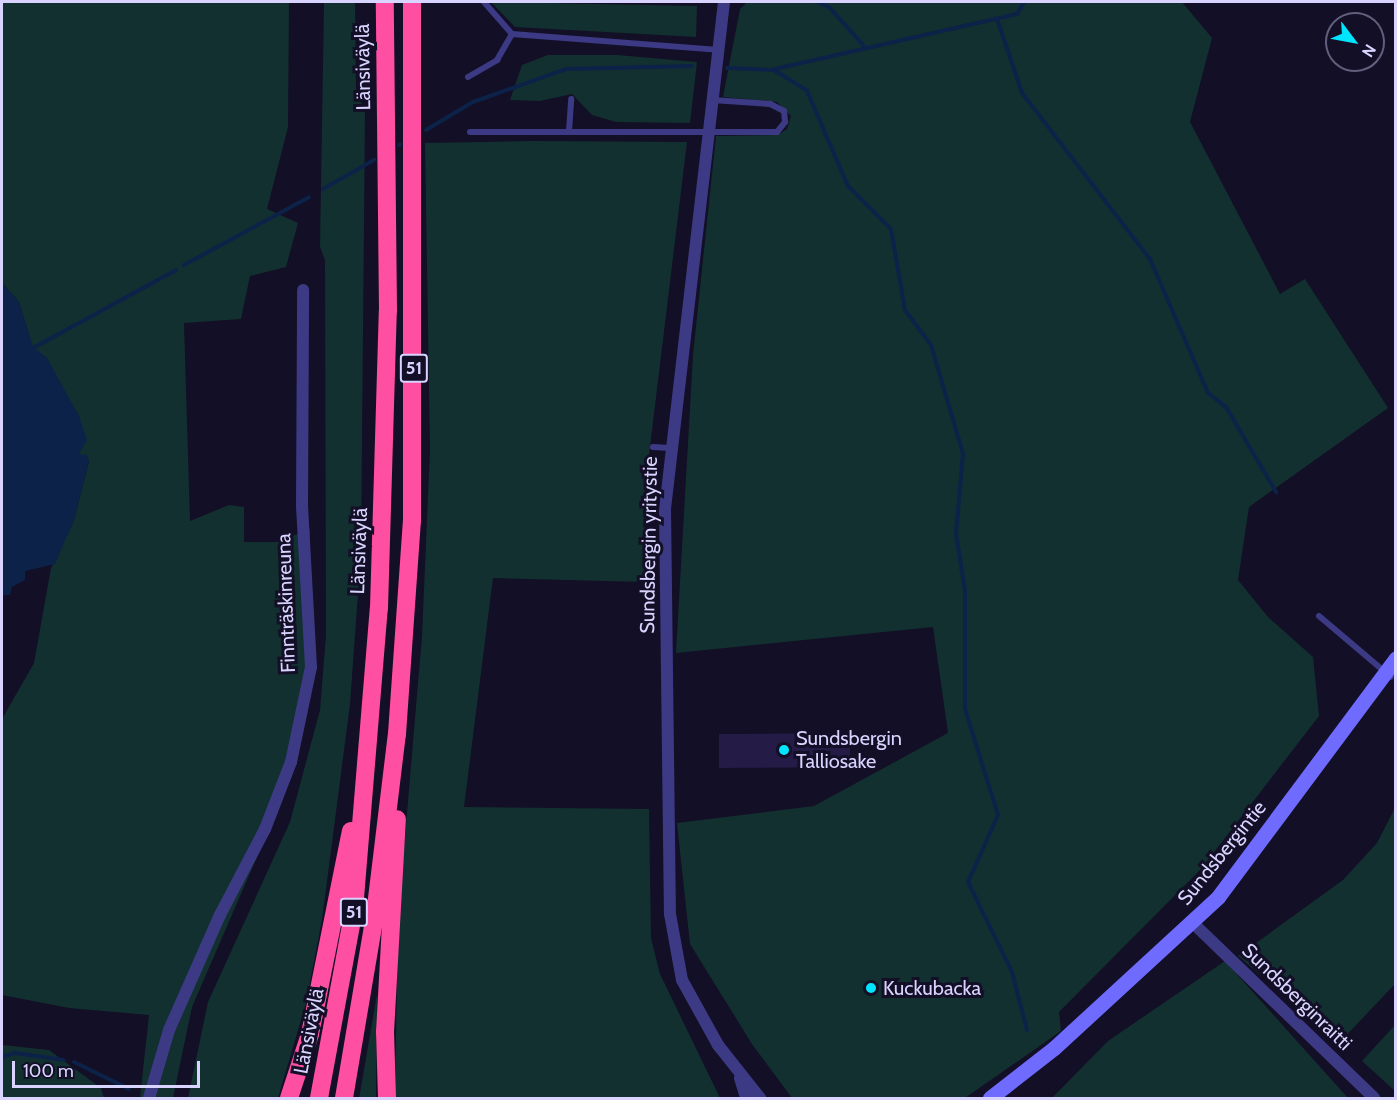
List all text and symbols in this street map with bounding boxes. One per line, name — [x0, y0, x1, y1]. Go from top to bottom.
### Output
north arrow — [1325, 12, 1385, 72]
street label: Länsiväylä — [350, 23, 376, 111]
text: N — [1358, 41, 1380, 61]
road number: 51 — [399, 353, 429, 383]
street label: Sundsbergin yritystie — [635, 456, 663, 634]
street label: Länsiväylä — [345, 507, 373, 595]
street label: Finnträskinreuna — [272, 533, 300, 673]
place label: Sundsbergin Talliosake — [796, 726, 902, 773]
marker: Sundsbergin Talliosake — [777, 743, 791, 757]
street label: Sundsbergintie — [1173, 796, 1271, 910]
road number: 51 — [339, 897, 369, 927]
street label: Sundsberginraitti — [1237, 938, 1357, 1056]
place label: Kuckubacka — [883, 976, 981, 1000]
marker: Kuckubacka — [864, 981, 878, 995]
street label: Länsiväylä — [289, 986, 329, 1076]
scale bar — [15, 1049, 202, 1087]
text: 100 m — [23, 1060, 74, 1082]

